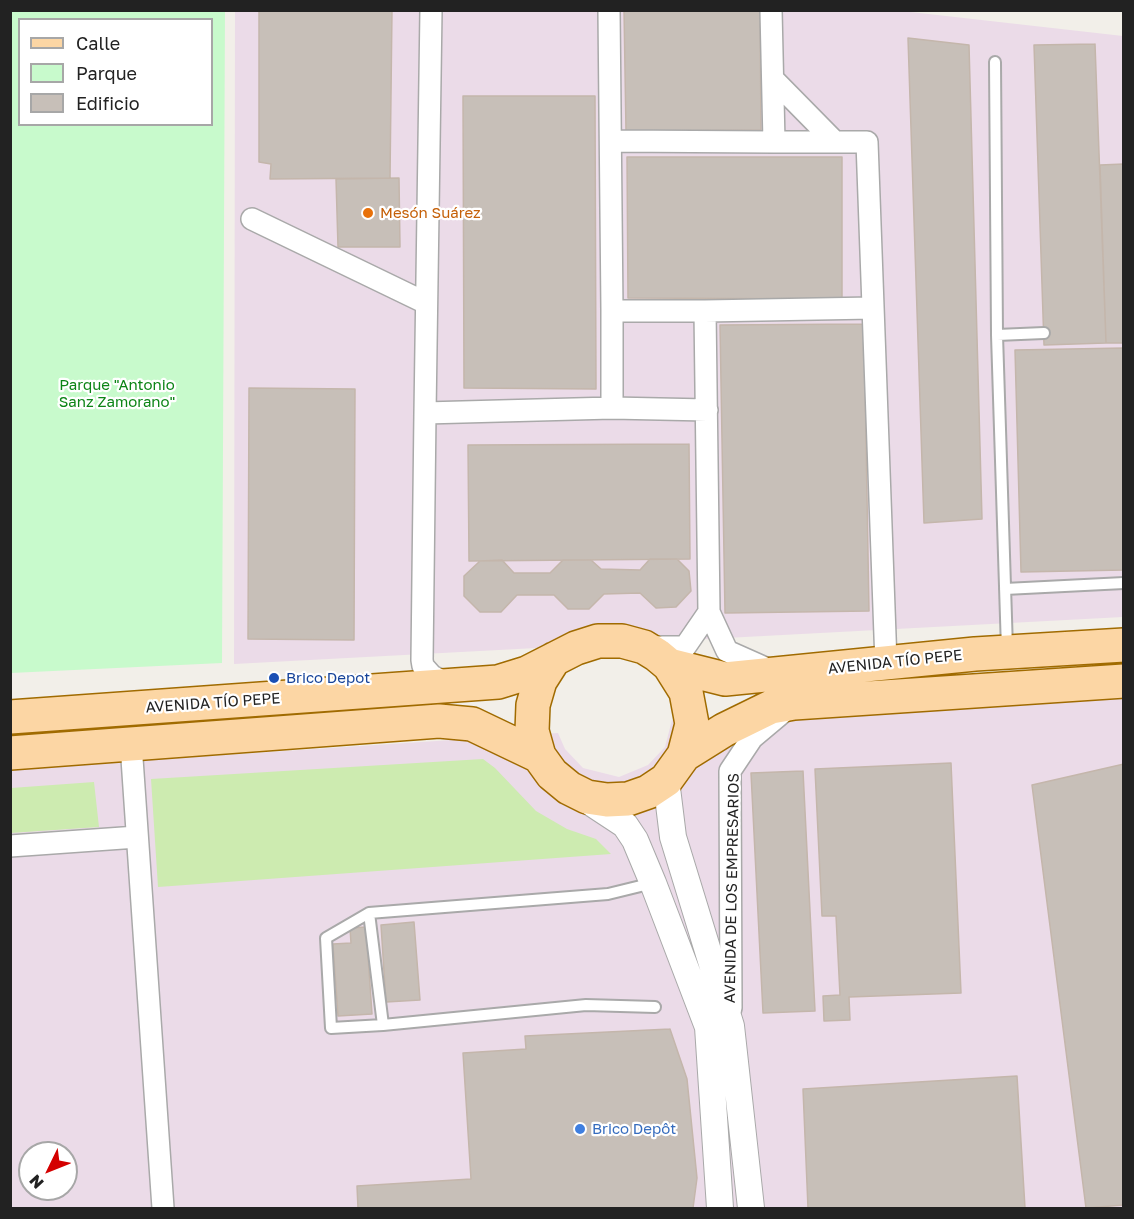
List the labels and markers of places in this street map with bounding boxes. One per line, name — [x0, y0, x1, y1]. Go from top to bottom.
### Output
place label: Mesón Suárez — [380, 204, 481, 222]
marker: Mesón Suárez — [361, 206, 375, 220]
place label: Brico Depot — [286, 669, 370, 687]
marker: Brico Depot — [267, 671, 281, 685]
place label: Brico Depôt — [592, 1120, 676, 1138]
marker: Brico Depôt — [573, 1122, 587, 1136]

